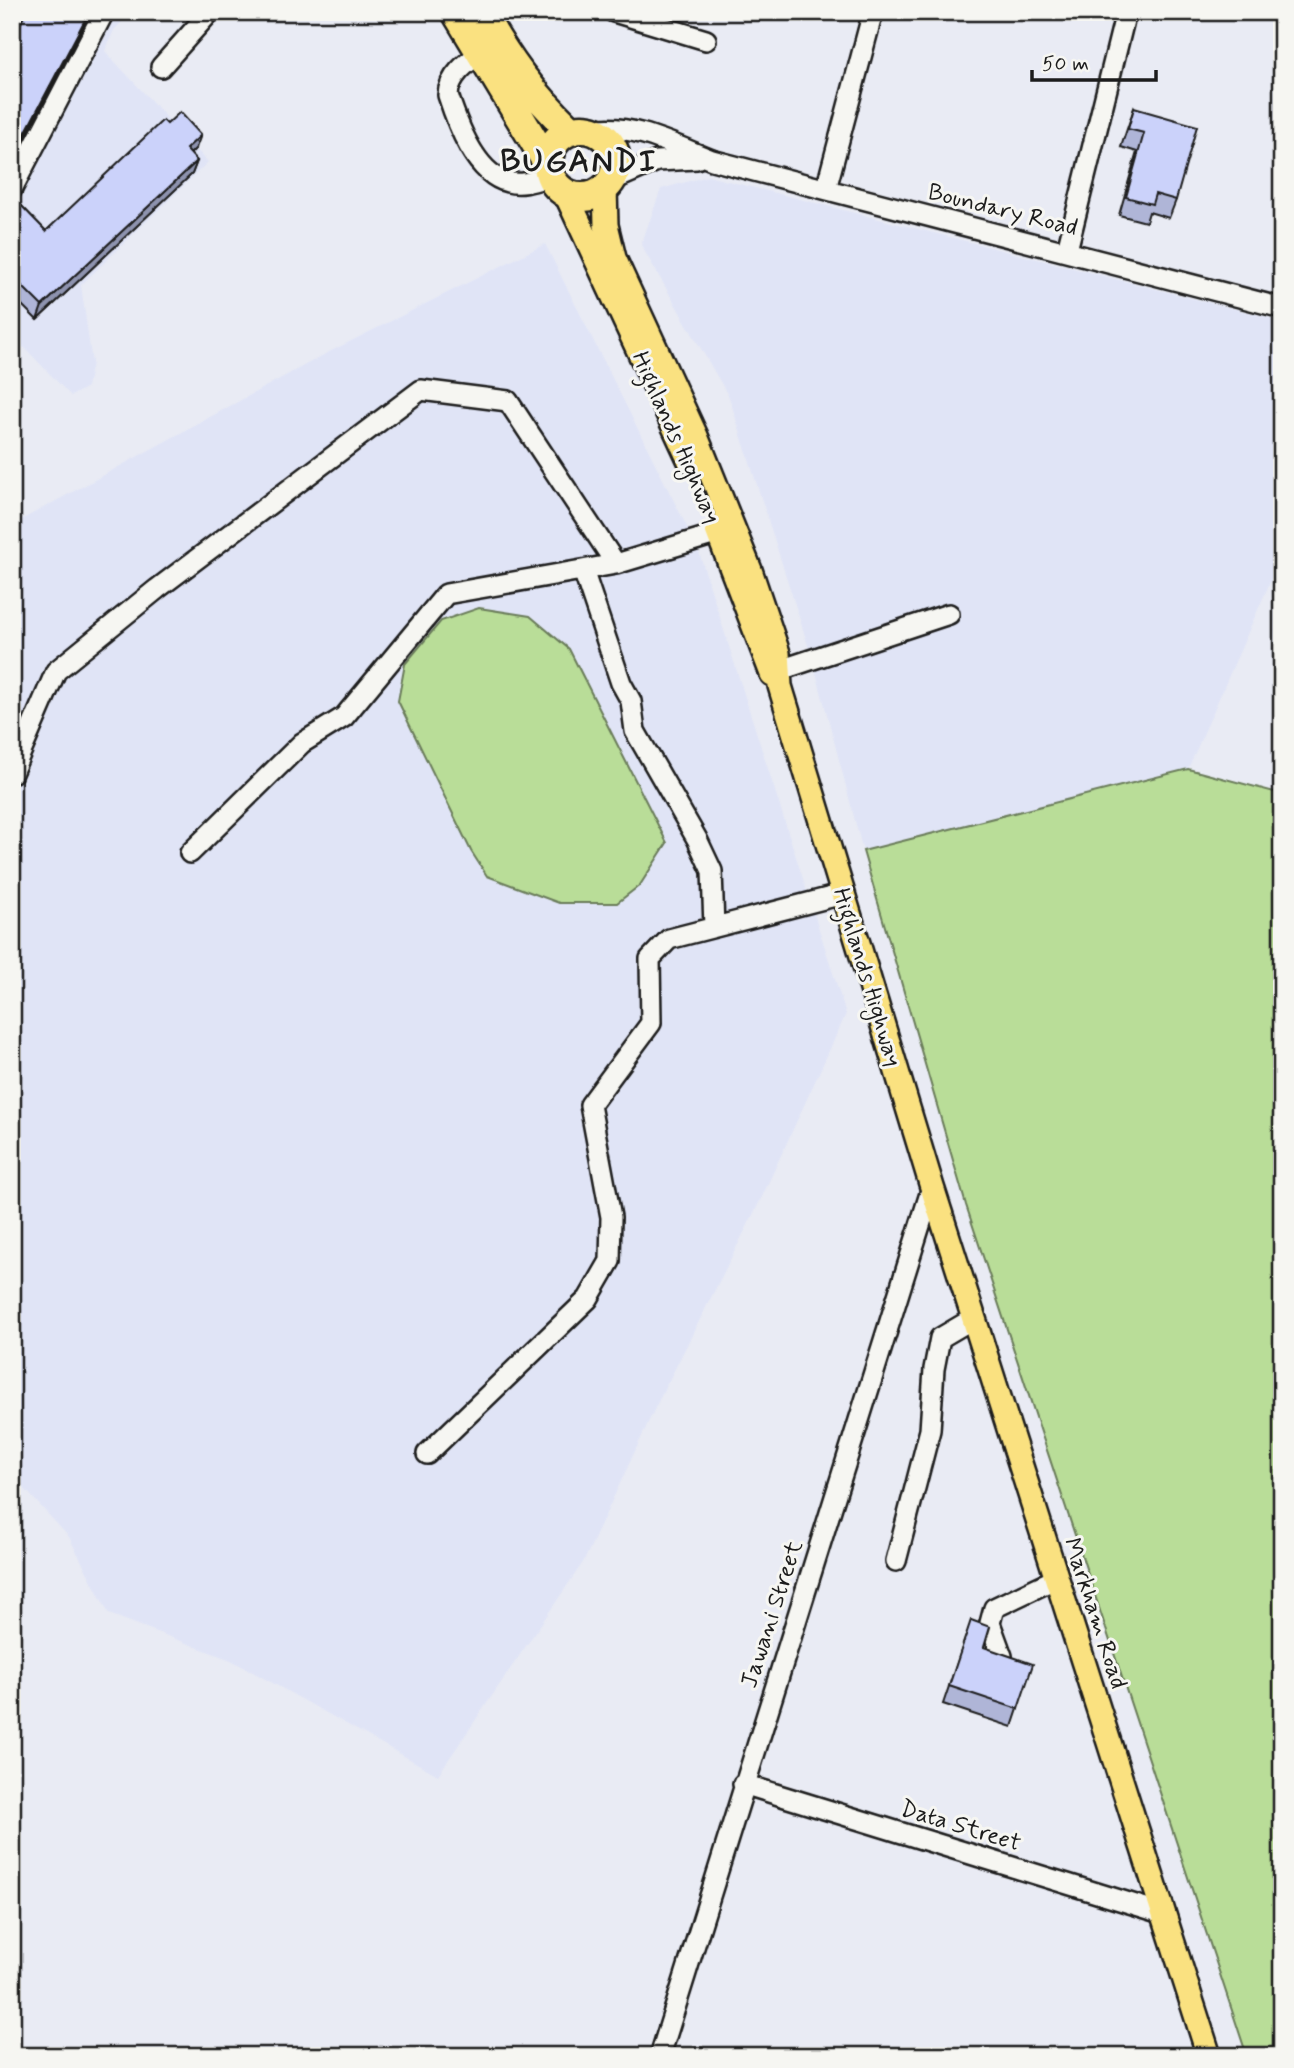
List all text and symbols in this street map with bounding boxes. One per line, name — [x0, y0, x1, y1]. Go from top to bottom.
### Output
scale bar — [1032, 38, 1156, 82]
text: 50 m — [1042, 50, 1089, 78]
district label: BUGANDI — [500, 141, 658, 183]
street label: Boundary Road — [925, 177, 1081, 244]
street label: Highlands Highway — [621, 347, 727, 530]
street label: Highlands Highway — [822, 884, 908, 1071]
street label: Markham Road — [1056, 1534, 1134, 1693]
street label: Jawani Street — [734, 1537, 811, 1692]
street label: Data Street — [896, 1793, 1025, 1859]

